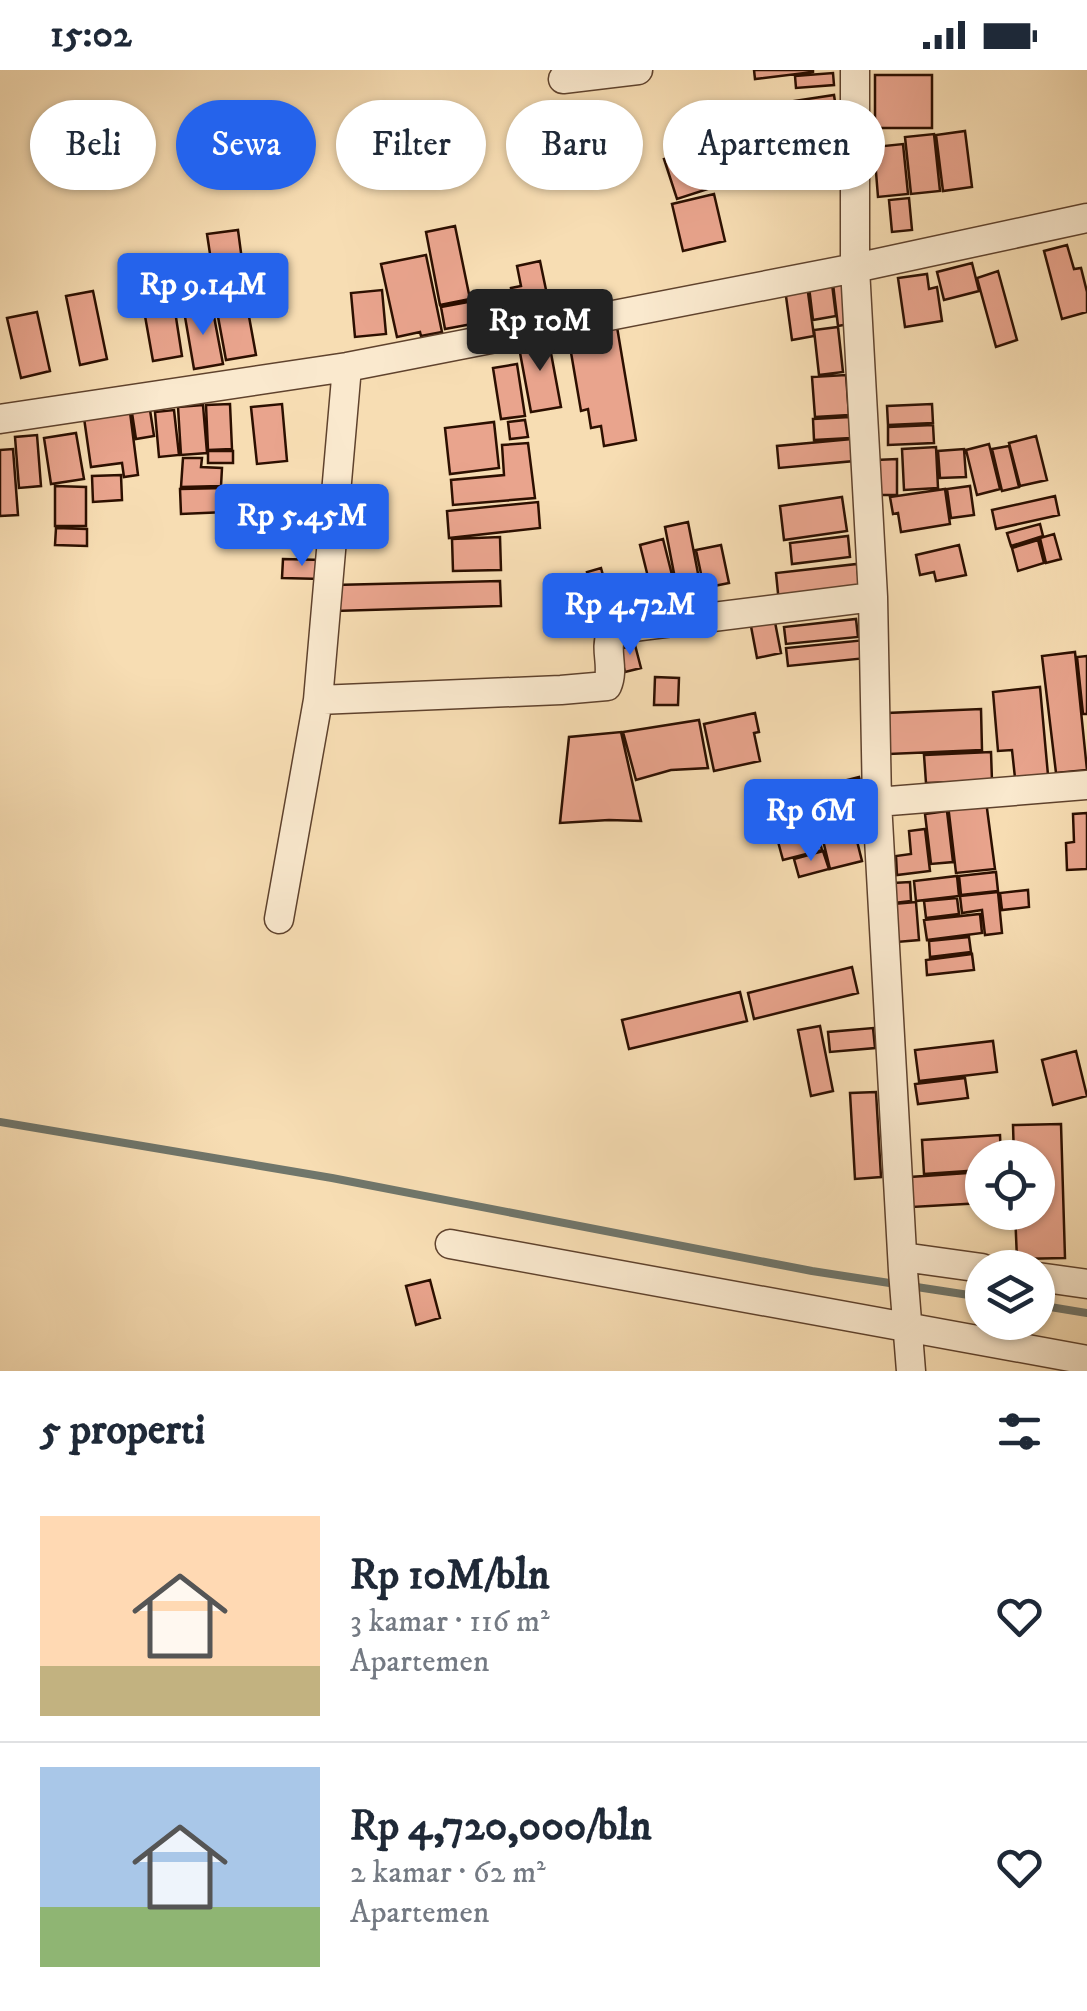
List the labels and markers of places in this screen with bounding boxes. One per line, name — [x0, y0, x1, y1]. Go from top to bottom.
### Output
pin: Rp 9.14M — [100, 253, 306, 338]
pin: Rp 10M — [459, 289, 621, 374]
pin: Rp 5.45M — [199, 484, 405, 569]
pin: Rp 4.72M — [527, 573, 733, 658]
pin: Rp 6M — [741, 779, 881, 864]

